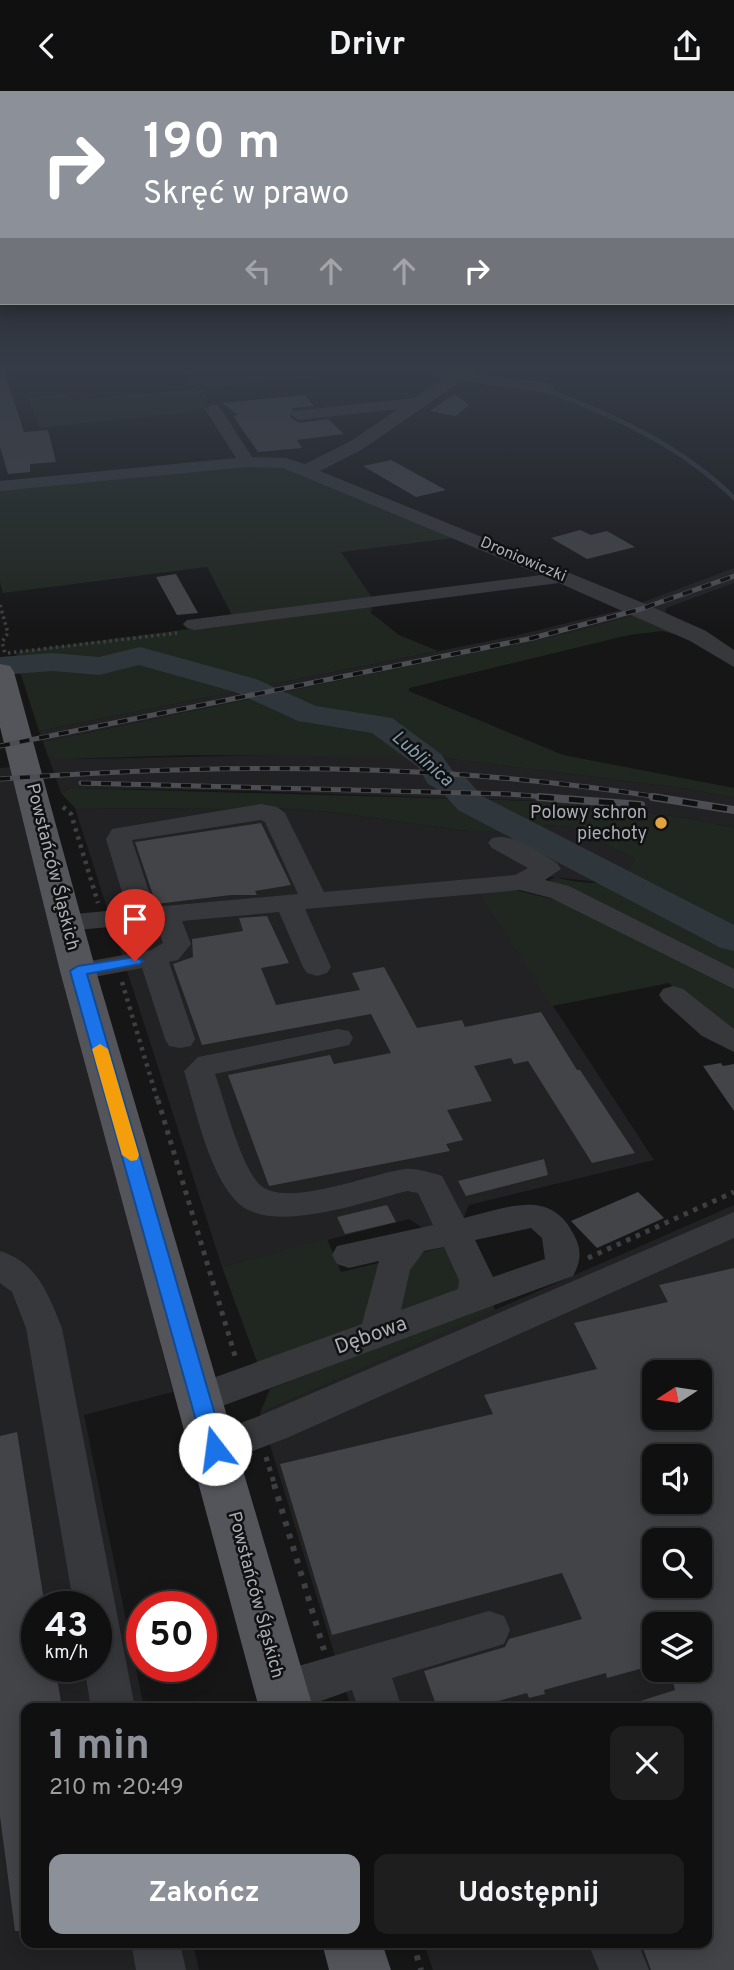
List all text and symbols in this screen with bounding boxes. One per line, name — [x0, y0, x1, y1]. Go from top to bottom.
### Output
text: Drivr — [329, 26, 405, 66]
icon: back — [28, 27, 66, 65]
icon: share — [668, 27, 706, 65]
text: 190 m — [143, 114, 280, 176]
icon: right — [28, 119, 119, 210]
text: Skręć w prawo — [143, 175, 349, 215]
icon: left — [239, 252, 277, 290]
icon: ahead — [312, 252, 350, 290]
icon: ahead — [385, 252, 423, 290]
icon: right — [458, 252, 496, 290]
street label: Droniowiczki — [477, 533, 569, 587]
water label: Lublinica — [386, 726, 458, 792]
street label: Powstańców Śląskich — [20, 780, 86, 953]
place label: Polowy schron piechoty — [530, 802, 647, 846]
marker: Polowy schron piechoty — [653, 815, 669, 831]
pin — [105, 889, 165, 961]
icon: arrive — [116, 900, 154, 938]
street label: Dębowa — [331, 1311, 411, 1361]
north arrow — [642, 1360, 712, 1430]
map controls — [642, 1360, 712, 1682]
position arrow — [178, 1412, 252, 1486]
button: sound — [642, 1444, 712, 1514]
street label: Powstańców Śląskich — [222, 1509, 290, 1681]
button: search — [642, 1528, 712, 1598]
speed limit sign: 50 — [126, 1591, 217, 1682]
text: 43 — [45, 1605, 88, 1649]
button: layers — [642, 1612, 712, 1682]
text: km/h — [45, 1642, 88, 1665]
text: 1 min — [49, 1721, 150, 1774]
button: close — [610, 1726, 684, 1800]
text: 210 m · 20:49 — [49, 1774, 184, 1803]
button: Zakończ — [49, 1854, 360, 1934]
button: Udostępnij — [374, 1854, 684, 1934]

